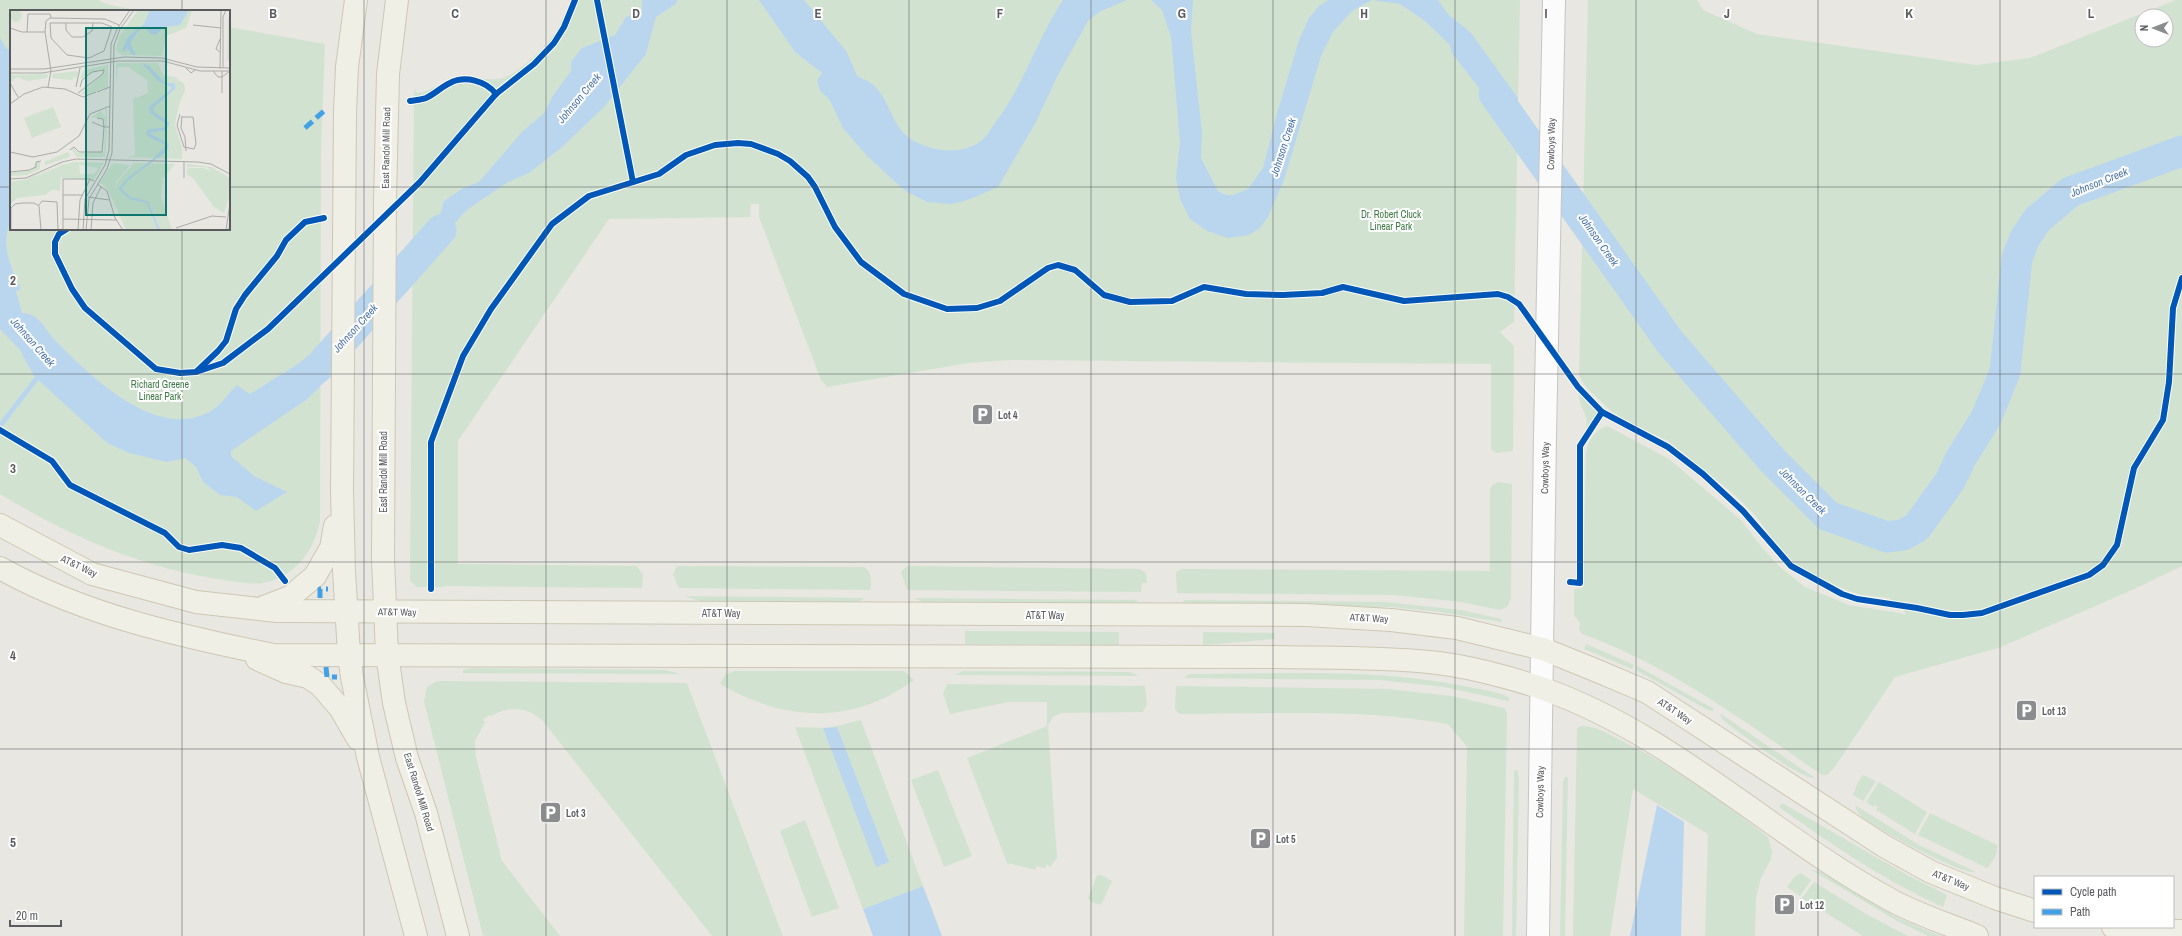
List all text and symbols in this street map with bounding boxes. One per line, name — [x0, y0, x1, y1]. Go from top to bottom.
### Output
text: B — [269, 5, 277, 22]
text: C — [451, 5, 459, 22]
text: D — [632, 5, 640, 22]
text: E — [814, 5, 822, 22]
text: F — [997, 5, 1004, 22]
text: G — [1178, 5, 1186, 22]
text: H — [1360, 5, 1368, 22]
text: I — [1545, 5, 1548, 22]
text: J — [1724, 5, 1730, 22]
text: K — [1905, 5, 1913, 22]
text: L — [2088, 5, 2095, 22]
north arrow — [2134, 8, 2174, 48]
inset map — [10, 10, 230, 230]
text: N — [2137, 25, 2151, 31]
water label: Johnson Creek — [553, 70, 604, 127]
street label: East Randol Mill Road — [379, 107, 393, 189]
water label: Johnson Creek — [1267, 116, 1299, 179]
street label: Cowboys Way — [1544, 117, 1558, 170]
water label: Johnson Creek — [2067, 164, 2130, 200]
park label: Dr. Robert Cluck Linear Park — [1361, 208, 1422, 233]
water label: Johnson Creek — [1575, 210, 1622, 269]
text: 2 — [10, 272, 16, 289]
water label: Johnson Creek — [329, 300, 381, 356]
water label: Johnson Creek — [7, 314, 59, 370]
park label: Richard Greene Linear Park — [131, 378, 190, 403]
parking icon: Lot 4 — [970, 402, 996, 428]
place label: Lot 4 — [998, 409, 1018, 422]
street label: East Randol Mill Road — [377, 431, 390, 513]
street label: Cowboys Way — [1538, 441, 1552, 494]
text: 3 — [10, 460, 16, 477]
water label: Johnson Creek — [1776, 464, 1830, 518]
street label: AT&T Way — [58, 552, 100, 580]
street label: AT&T Way — [377, 605, 417, 619]
street label: AT&T Way — [701, 607, 741, 620]
street label: AT&T Way — [1025, 609, 1065, 622]
street label: AT&T Way — [1348, 610, 1390, 626]
text: 4 — [10, 647, 16, 664]
street label: AT&T Way — [1654, 694, 1695, 727]
parking icon: Lot 13 — [2014, 698, 2040, 724]
place label: Lot 13 — [2042, 705, 2067, 718]
street label: East Randol Mill Road — [401, 751, 437, 833]
street label: Cowboys Way — [1533, 765, 1547, 818]
parking icon: Lot 3 — [538, 800, 564, 826]
place label: Lot 3 — [566, 807, 586, 820]
parking icon: Lot 5 — [1248, 826, 1274, 852]
place label: Lot 5 — [1276, 833, 1296, 846]
text: 5 — [10, 834, 16, 851]
street label: AT&T Way — [1930, 866, 1972, 894]
legend — [2034, 876, 2174, 928]
text: Cycle path — [2070, 884, 2117, 900]
parking icon: Lot 12 — [1771, 892, 1797, 918]
place label: Lot 12 — [1800, 899, 1825, 912]
scale bar — [10, 902, 61, 928]
text: Path — [2070, 904, 2090, 920]
text: 20 m — [16, 908, 38, 924]

